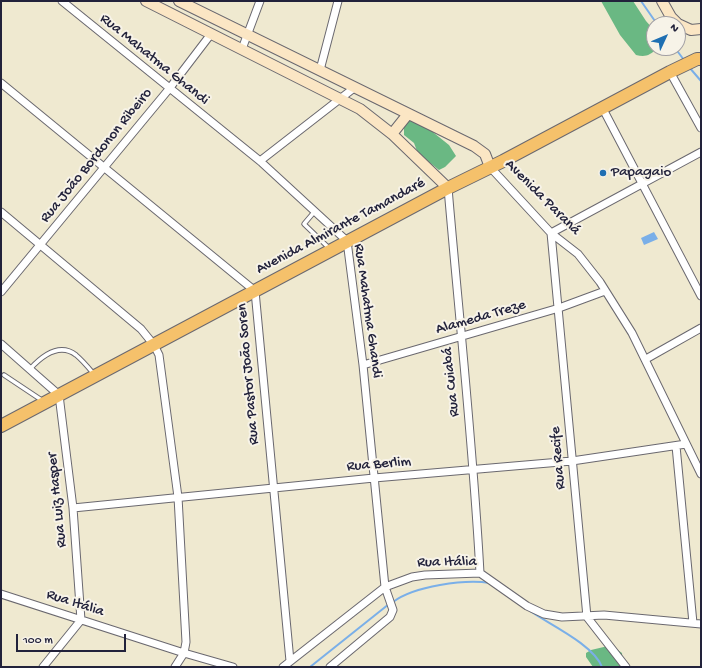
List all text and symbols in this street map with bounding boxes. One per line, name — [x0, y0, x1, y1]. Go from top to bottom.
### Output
street label: Rua Mahatma Ghandi — [96, 10, 212, 110]
north arrow — [646, 16, 686, 56]
text: N — [667, 22, 681, 35]
street label: Rua João Bordonon Ribeiro — [37, 85, 157, 227]
street label: Avenida Paraná — [500, 156, 584, 240]
place label: Papagaio — [611, 164, 671, 182]
marker: Papagaio — [598, 168, 608, 178]
street label: Avenida Almirante Tamandaré — [253, 175, 429, 279]
street label: Rua Mahatma Ghandi — [349, 243, 385, 379]
street label: Alameda Treze — [434, 297, 528, 339]
street label: Rua Pastor João Soren — [234, 302, 264, 446]
street label: Rua Cuiabá — [439, 346, 465, 418]
street label: Rua Recife — [547, 426, 571, 490]
street label: Rua Luiz Hasper — [44, 452, 72, 548]
street label: Rua Berlim — [346, 453, 412, 477]
street label: Rua Itália — [417, 553, 477, 573]
street label: Rua Itália — [44, 586, 106, 622]
scale bar — [18, 626, 128, 652]
text: 100 m — [23, 634, 53, 648]

